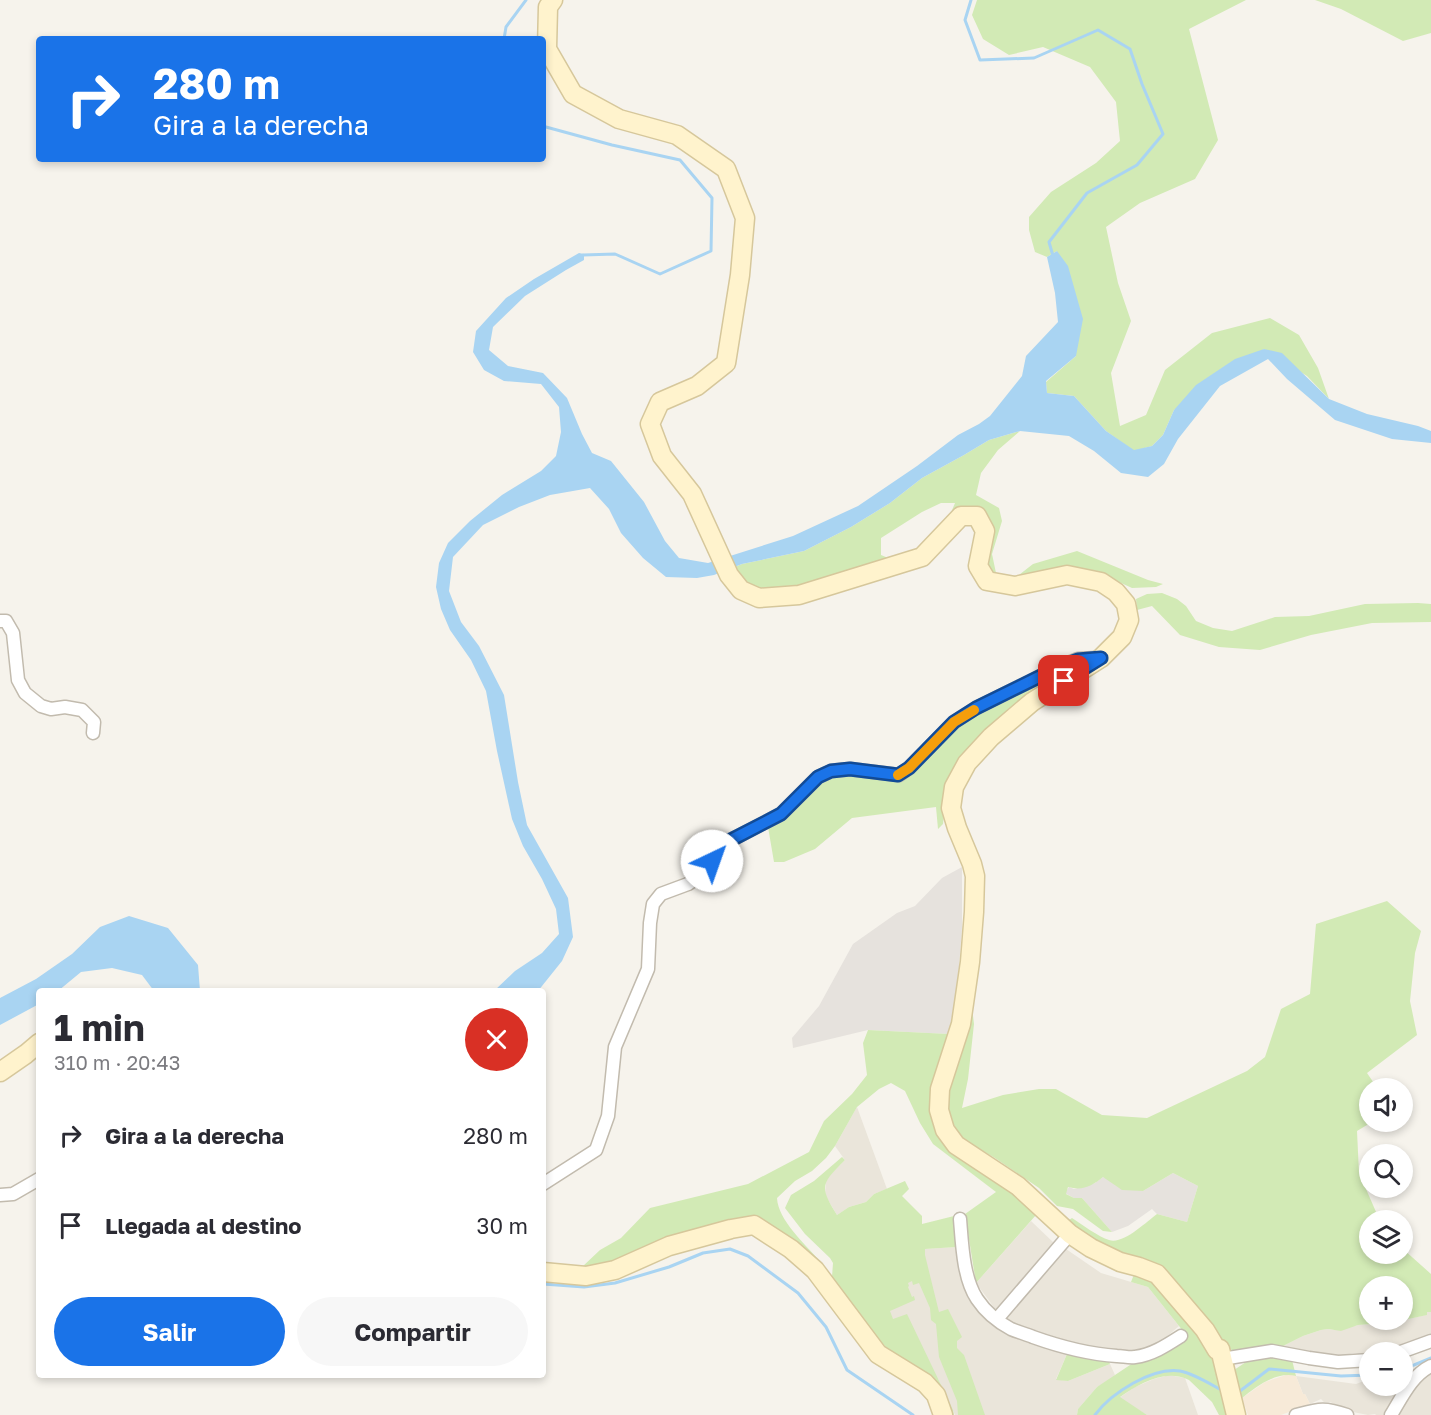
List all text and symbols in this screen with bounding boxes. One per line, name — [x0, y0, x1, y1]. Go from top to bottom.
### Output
text: 280 m — [153, 58, 280, 108]
icon: right — [54, 60, 132, 138]
text: Gira a la derecha — [153, 109, 369, 141]
pin — [1038, 655, 1089, 706]
icon: arrive — [1047, 664, 1080, 697]
position arrow — [680, 829, 744, 893]
text: 1 min — [54, 1006, 145, 1049]
button: close — [465, 1008, 528, 1071]
text: 310 m · 20:43 — [54, 1050, 180, 1074]
map controls — [1359, 1078, 1413, 1396]
button: sound — [1359, 1078, 1413, 1132]
icon: right — [54, 1119, 87, 1152]
text: Gira a la derecha — [105, 1122, 284, 1149]
text: 280 m — [463, 1122, 528, 1149]
button: search — [1359, 1144, 1413, 1198]
icon: arrive — [54, 1209, 87, 1242]
button: layers — [1359, 1210, 1413, 1264]
text: Llegada al destino — [105, 1212, 302, 1239]
text: 30 m — [477, 1212, 528, 1239]
button: + — [1359, 1276, 1413, 1330]
button: Salir — [54, 1297, 285, 1366]
button: Compartir — [297, 1297, 528, 1366]
button: − — [1359, 1342, 1413, 1396]

